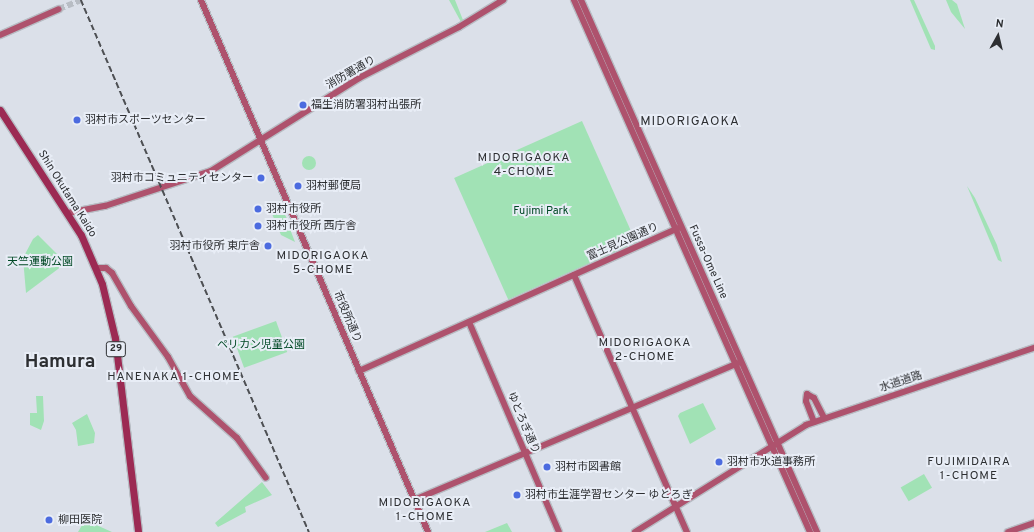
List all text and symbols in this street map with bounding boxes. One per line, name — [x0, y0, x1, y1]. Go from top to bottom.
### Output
north arrow — [978, 16, 1018, 56]
text: N — [995, 17, 1005, 32]
street label: 消防署通り — [324, 54, 378, 92]
place label: 福生消防署羽村出張所 — [311, 98, 421, 112]
marker: 福生消防署羽村出張所 — [298, 100, 308, 110]
place label: 羽村市スポーツセンター — [85, 113, 206, 127]
district label: MIDORIGAOKA — [640, 114, 740, 130]
marker: 羽村市スポーツセンター — [72, 115, 82, 125]
street label: Shin Okutama Kaido — [35, 148, 99, 240]
district label: MIDORIGAOKA 4-CHOME — [478, 152, 570, 180]
place label: 羽村市コミュニティセンター — [110, 171, 253, 185]
marker: 羽村市コミュニティセンター — [256, 173, 266, 183]
place label: 羽村郵便局 — [306, 179, 361, 193]
marker: 羽村郵便局 — [293, 181, 303, 191]
place label: 羽村市役所 — [266, 202, 321, 216]
marker: 羽村市役所 — [253, 204, 263, 214]
park label: Fujimi Park — [513, 204, 569, 218]
place label: 羽村市役所 西庁舎 — [266, 219, 357, 233]
street label: 富士見公園通り — [585, 220, 661, 264]
marker: 羽村市役所 西庁舎 — [253, 221, 263, 231]
street label: Fussa-Ome Line — [686, 223, 730, 301]
place label: 羽村市役所 東庁舎 — [169, 239, 260, 253]
marker: 羽村市役所 東庁舎 — [263, 241, 273, 251]
district label: MIDORIGAOKA 5-CHOME — [277, 250, 369, 278]
park label: 天竺運動公園 — [7, 255, 73, 269]
street label: 市役所通り — [330, 289, 364, 345]
district label: MIDORIGAOKA 2-CHOME — [599, 337, 691, 365]
park label: ペリカン児童公園 — [217, 338, 305, 352]
road number: 29 — [105, 341, 127, 357]
district label: Hamura — [25, 352, 95, 374]
street label: 水道道路 — [878, 369, 924, 395]
district label: HANENAKA 1-CHOME — [107, 371, 241, 385]
street label: ゆとろぎ通り — [504, 390, 542, 456]
place label: 羽村市水道事務所 — [727, 455, 815, 469]
district label: FUJIMIDAIRA 1-CHOME — [927, 456, 1011, 484]
marker: 羽村市水道事務所 — [714, 457, 724, 467]
place label: 羽村市図書館 — [555, 460, 621, 474]
marker: 羽村市図書館 — [542, 462, 552, 472]
place label: 羽村市生涯学習センター ゆとろぎ — [525, 488, 693, 502]
marker: 羽村市生涯学習センター ゆとろぎ — [512, 490, 522, 500]
district label: MIDORIGAOKA 1-CHOME — [379, 497, 471, 525]
place label: 柳田医院 — [58, 513, 102, 527]
marker: 柳田医院 — [43, 514, 55, 526]

